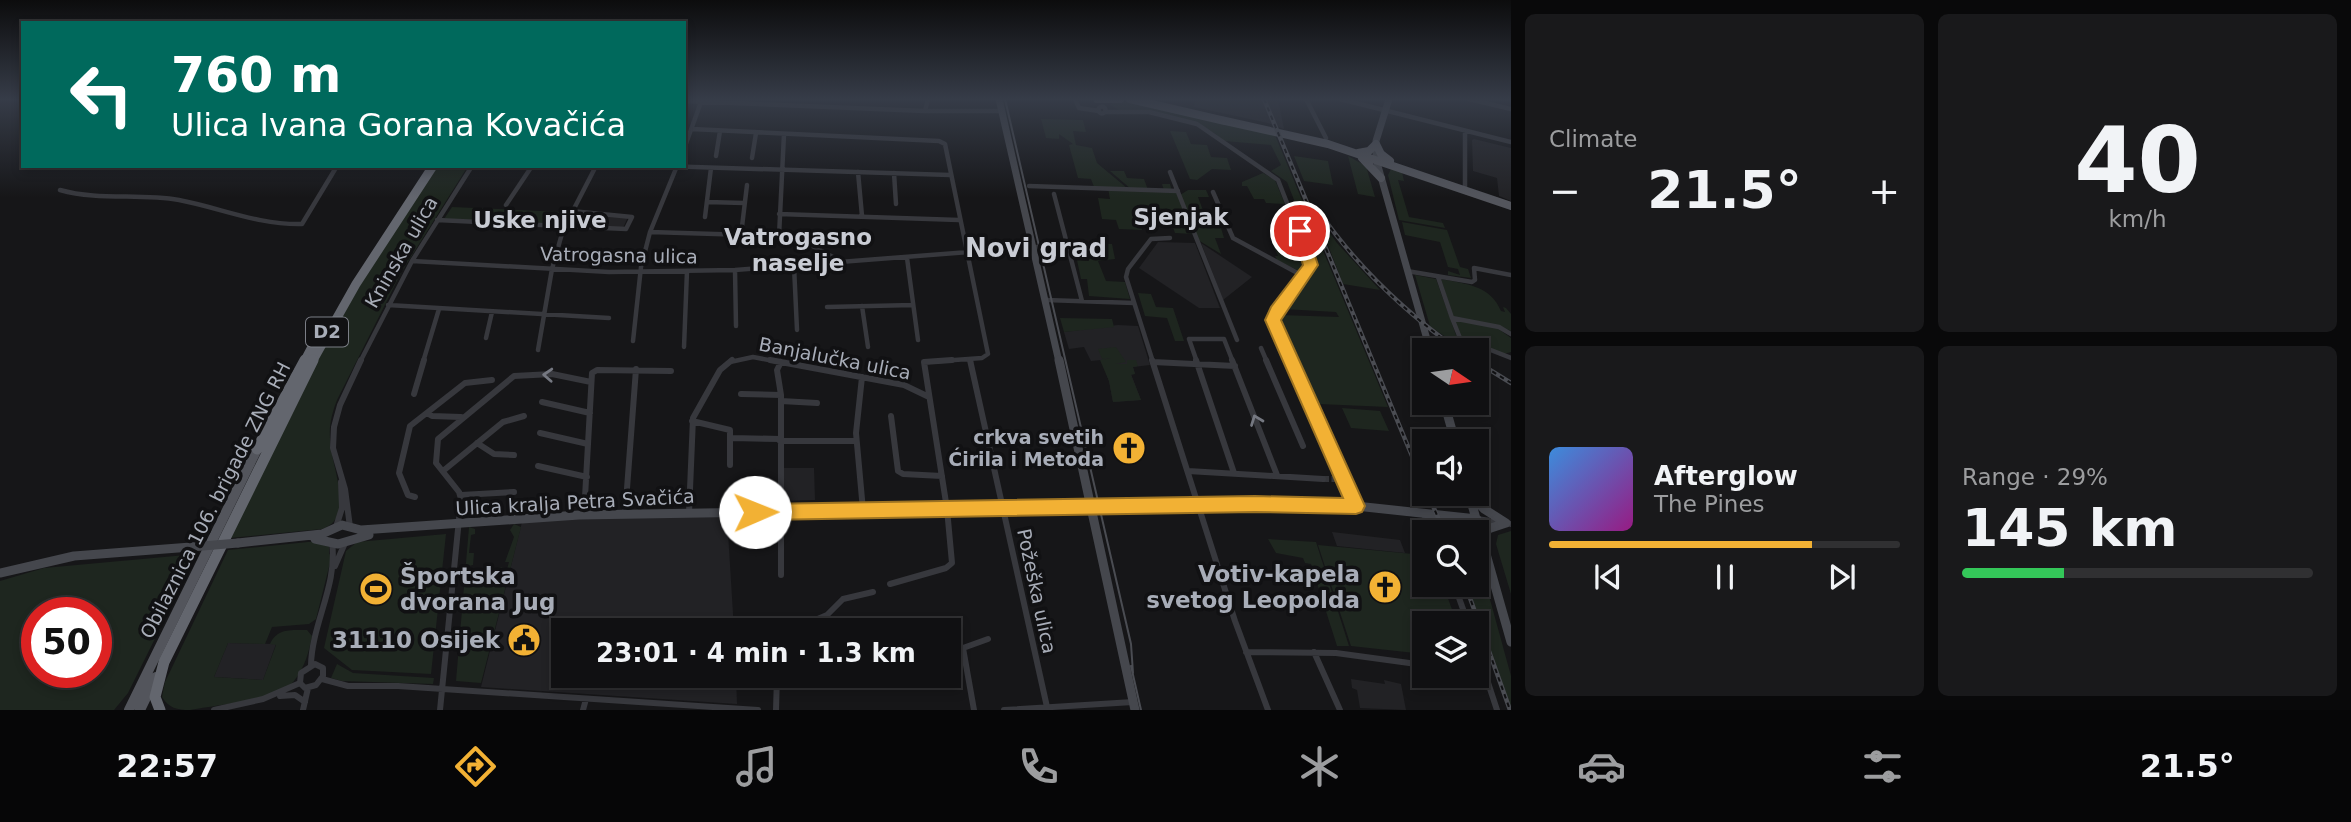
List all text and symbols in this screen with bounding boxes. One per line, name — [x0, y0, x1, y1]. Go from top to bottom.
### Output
text: 760 m — [171, 47, 341, 104]
icon: left — [56, 49, 147, 140]
text: Ulica Ivana Gorana Kovačića — [171, 106, 626, 144]
text: 40 — [2074, 108, 2201, 213]
text: Climate — [1549, 126, 1638, 152]
text: 21.5° — [1647, 160, 1802, 220]
text: − — [1549, 169, 1581, 213]
text: + — [1868, 169, 1900, 213]
street label: Kninska ulica — [360, 192, 442, 312]
pin — [1270, 201, 1330, 261]
district label: Sjenjak — [1133, 204, 1229, 230]
text: km/h — [2108, 206, 2167, 232]
district label: Uske njive — [473, 207, 607, 233]
icon: arrive — [1281, 212, 1319, 250]
district label: Vatrogasno naselje — [724, 224, 872, 276]
district label: Novi grad — [965, 233, 1107, 263]
street label: Vatrogasna ulica — [540, 243, 698, 267]
road number: D2 — [306, 318, 348, 346]
street label: Banjalučka ulica — [757, 332, 913, 384]
north arrow — [1412, 338, 1489, 415]
map controls — [1412, 338, 1489, 688]
street label: Obilaznica 106. brigade ZNG RH — [135, 358, 295, 642]
one-way arrow — [542, 368, 553, 383]
one-way arrow — [1250, 415, 1264, 427]
place label: crkva svetih Ćirila i Metoda — [948, 426, 1104, 470]
church icon: crkva svetih Ćirila i Metoda — [1110, 429, 1148, 467]
button: sound — [1412, 429, 1489, 506]
text: Afterglow — [1654, 461, 1798, 491]
text: Range · 29% — [1962, 464, 2108, 490]
position arrow — [718, 475, 792, 549]
street label: Ulica kralja Petra Svačića — [455, 485, 695, 519]
text: The Pines — [1654, 491, 1765, 517]
text: 145 km — [1962, 498, 2177, 558]
button: search — [1412, 520, 1489, 597]
street label: Požeška ulica — [1013, 527, 1061, 655]
icon: previous — [1589, 558, 1627, 596]
icon: pause — [1706, 558, 1744, 596]
icon: next — [1823, 558, 1861, 596]
place label: Votiv-kapela svetog Leopolda — [1146, 561, 1360, 613]
place label: Športska dvorana Jug — [400, 562, 555, 615]
church icon: Votiv-kapela svetog Leopolda — [1366, 568, 1404, 606]
sports icon: Športska dvorana Jug — [357, 570, 395, 608]
speed limit sign: 50 — [21, 597, 112, 688]
button: layers — [1412, 611, 1489, 688]
public building icon: 31110 Osijek — [505, 621, 543, 659]
place label: 31110 Osijek — [332, 627, 501, 653]
text: 23:01 · 4 min · 1.3 km — [596, 638, 916, 668]
icon: directions — [451, 742, 500, 791]
icon: music — [732, 742, 781, 791]
icon: phone — [1014, 742, 1063, 791]
icon: climate — [1295, 742, 1344, 791]
icon: car — [1577, 742, 1626, 791]
icon: filters — [1858, 742, 1907, 791]
text: 22:57 — [116, 747, 218, 785]
text: 21.5° — [2140, 747, 2235, 785]

